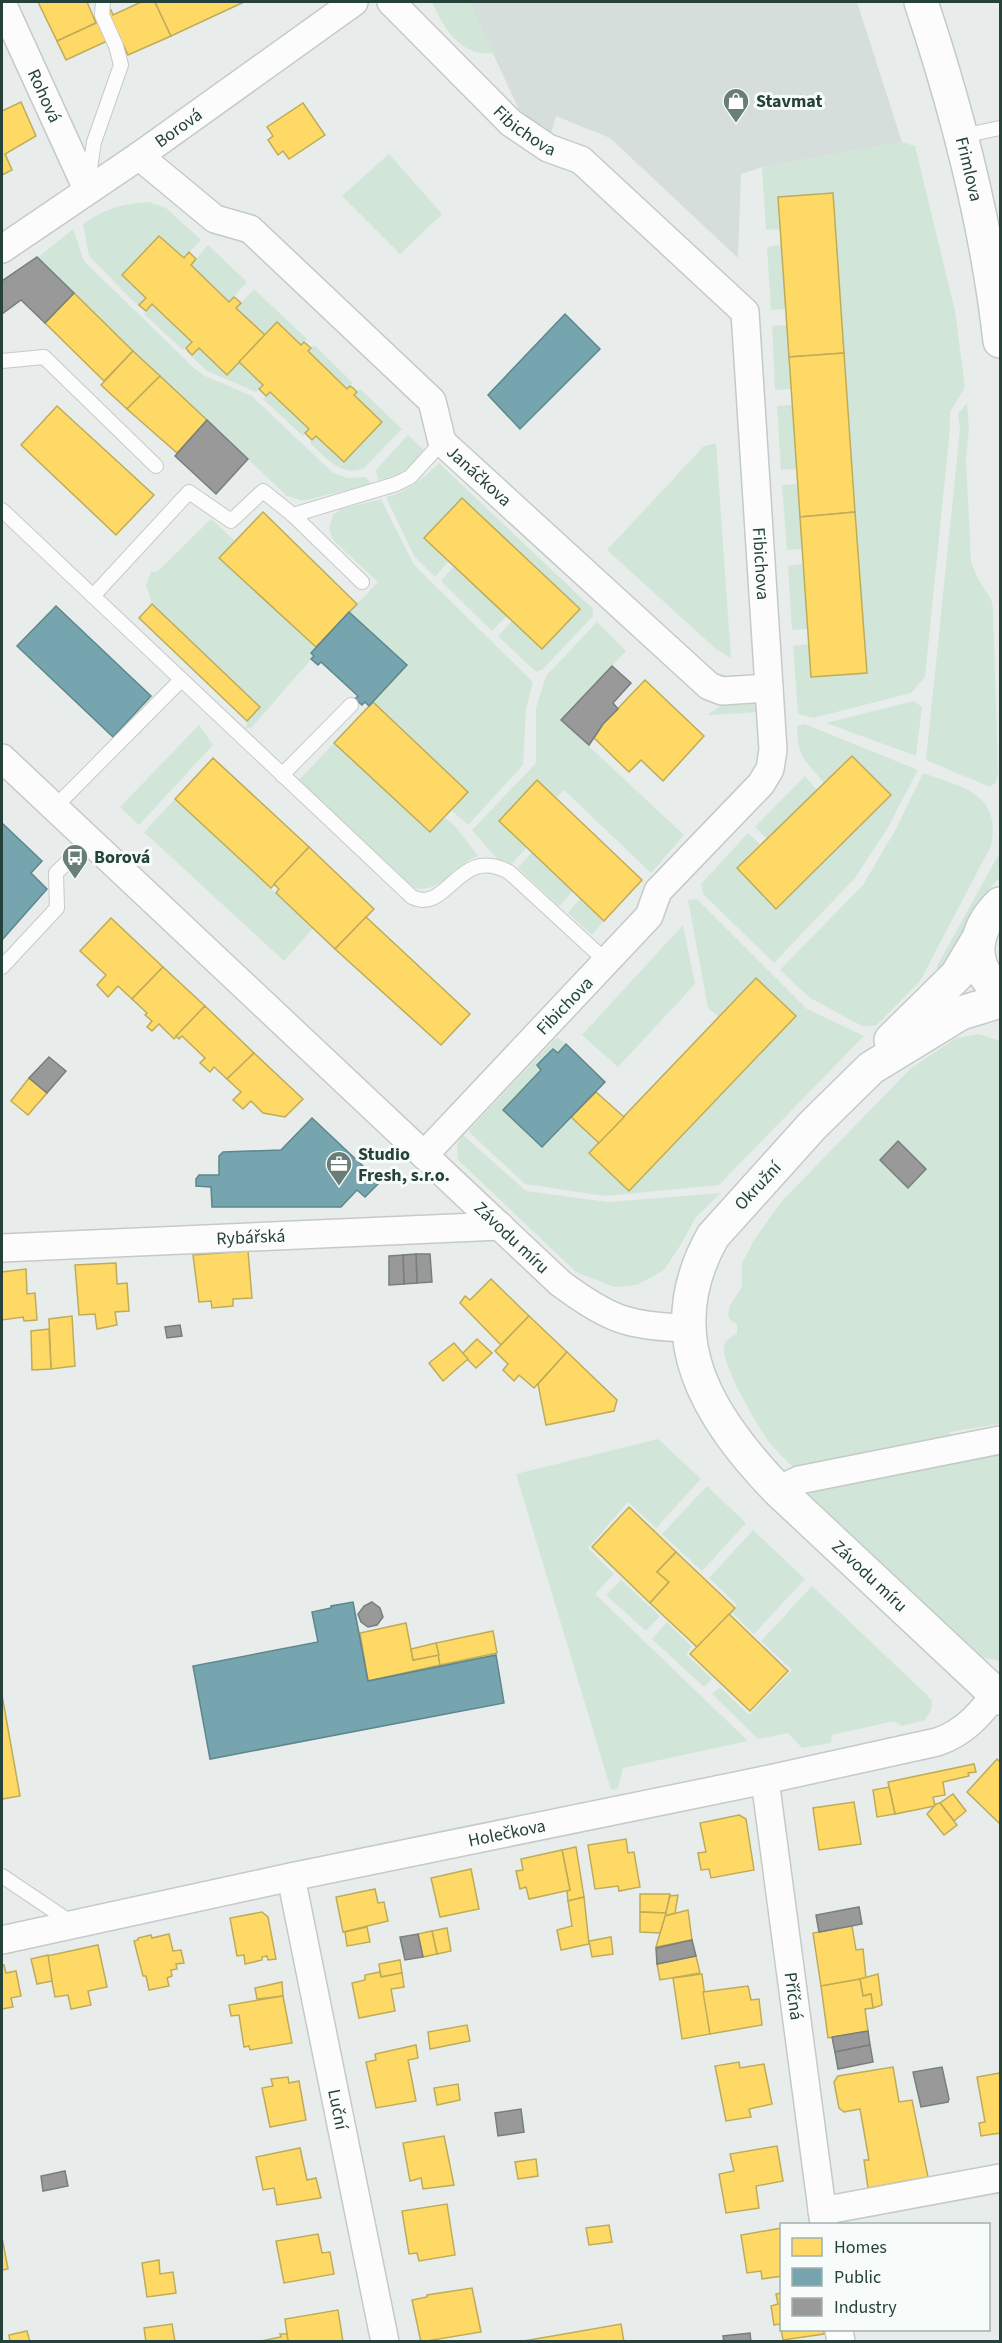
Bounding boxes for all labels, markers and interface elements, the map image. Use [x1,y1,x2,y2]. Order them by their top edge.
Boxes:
street label: Rohová [21,65,67,127]
shop icon: Stavmat [721,86,751,124]
place label: Stavmat [756,89,823,114]
street label: Fibichova [488,99,559,162]
street label: Borová [149,102,207,153]
street label: Frimlova [949,134,989,204]
street label: Janáčkova [441,440,517,512]
street label: Fibichova [746,527,776,601]
bus stop icon: Borová [60,842,90,880]
place label: Borová [94,845,150,870]
street label: Fibichova [531,971,599,1041]
place label: Studio Fresh, s.r.o. [358,1142,450,1188]
office icon: Studio Fresh, s.r.o. [324,1149,354,1187]
street label: Okružní [729,1156,788,1216]
street label: Závodu míru [469,1196,555,1279]
street label: Rybářská [216,1223,286,1251]
street label: Závodu míru [826,1534,913,1618]
street label: Holečkova [466,1813,548,1853]
street label: Příčná [778,1971,809,2022]
street label: Luční [322,2087,354,2132]
legend [780,2223,990,2331]
text: Homes [834,2235,887,2260]
text: Public [834,2265,881,2290]
text: Industry [834,2295,897,2320]

